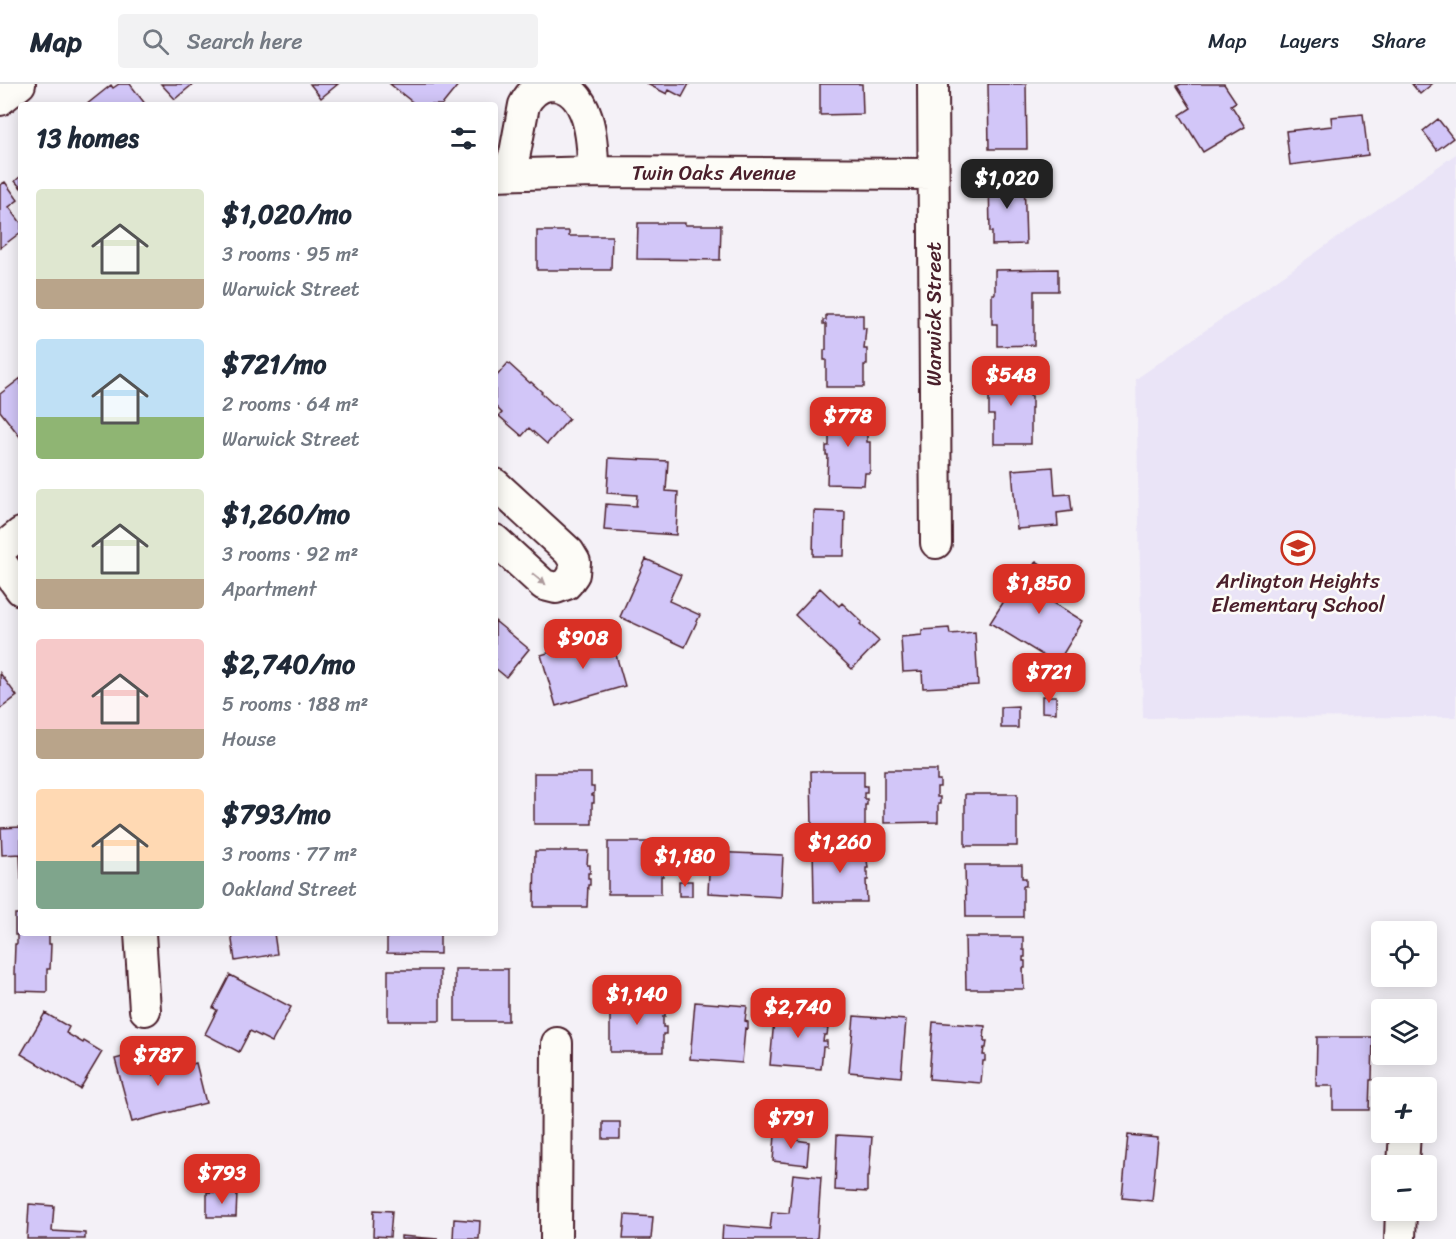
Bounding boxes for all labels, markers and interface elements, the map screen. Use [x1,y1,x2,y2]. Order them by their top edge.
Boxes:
search box [118,14,538,68]
text: Map [30,17,82,66]
text: Search here [187,22,303,61]
text: Map [1208,22,1247,60]
text: Layers [1280,22,1339,60]
text: Share [1372,22,1426,60]
icon: search [139,25,172,58]
text: 13 homes [36,115,139,161]
icon: filters [447,122,480,155]
street label: Twin Oaks Avenue [632,154,796,192]
pin: $1,020 [958,159,1056,210]
text: $1,020 [975,161,1039,196]
text: $1,020/mo [222,191,352,237]
icon: home [84,213,156,285]
text: 3 rooms · 95 m² [222,237,359,272]
street label: Warwick Street [915,242,953,386]
text: Warwick Street [222,272,360,307]
text: $721/mo [222,341,327,387]
pin: $548 [975,356,1047,407]
text: $548 [986,358,1036,393]
icon: home [84,363,156,435]
text: 2 rooms · 64 m² [222,387,359,422]
pin: $778 [812,397,884,448]
text: $778 [824,399,872,434]
text: Warwick Street [222,422,360,457]
text: $1,260/mo [222,491,350,537]
icon: home [84,513,156,585]
school or university icon: Arlington Heights Elementary School [1280,530,1316,566]
text: 3 rooms · 92 m² [222,537,358,572]
place label: Arlington Heights Elementary School [1211,562,1386,624]
pin: $1,850 [990,564,1088,615]
text: $1,850 [1007,566,1071,601]
text: Apartment [222,572,316,607]
one-way arrow [531,573,546,585]
pin: $908 [547,619,619,670]
text: $908 [558,621,608,656]
text: $2,740/mo [222,641,355,687]
pin: $721 [1013,653,1085,704]
text: $721 [1027,655,1072,690]
icon: home [84,663,156,735]
text: 5 rooms · 188 m² [222,687,368,722]
text: House [222,722,276,757]
text: $793/mo [222,791,331,837]
icon: home [84,813,156,885]
pin: $1,260 [791,823,889,874]
text: $1,260 [809,825,871,860]
text: 3 rooms · 77 m² [222,837,357,872]
pin: $1,180 [636,837,734,888]
text: $1,180 [655,839,715,874]
text: Oakland Street [222,872,357,907]
map controls [1371,921,1437,1221]
button: locate [1371,921,1437,987]
pin: $1,140 [588,975,686,1026]
text: $1,140 [606,977,668,1012]
pin: $2,740 [749,988,847,1039]
text: $2,740 [765,990,831,1025]
button: layers [1371,999,1437,1065]
pin: $787 [122,1036,194,1087]
text: $787 [134,1038,182,1073]
button: + [1371,1077,1437,1143]
pin: $791 [755,1099,827,1150]
text: $791 [768,1101,814,1136]
pin: $793 [186,1154,258,1205]
button: − [1371,1155,1437,1221]
text: $793 [198,1156,246,1191]

